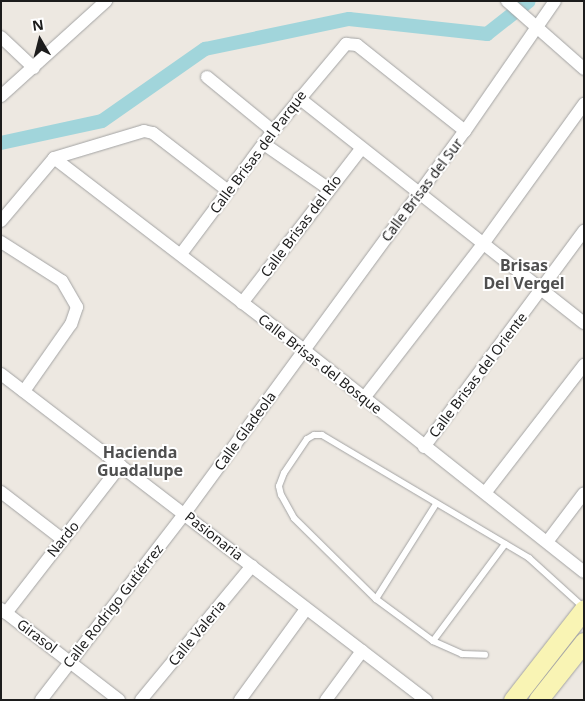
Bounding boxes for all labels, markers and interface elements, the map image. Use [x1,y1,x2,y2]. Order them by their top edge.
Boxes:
text: N [31,14,45,35]
north arrow [15,15,65,65]
street label: Calle Brisas del Parque [206,87,310,217]
street label: Calle Brisas del Sur [378,135,466,245]
street label: Calle Brisas del Río [257,172,345,280]
district label: Brisas Del Vergel [483,255,565,293]
street label: Calle Brisas del Oriente [425,309,531,441]
street label: Calle Brisas del Bosque [255,311,385,417]
street label: Calle Gladeola [211,388,279,474]
district label: Hacienda Guadalupe [97,442,183,480]
street label: Pasionaria [182,508,246,564]
street label: Nardo [44,518,82,560]
street label: Calle Rodrigo Gutiérrez [59,541,167,671]
street label: Calle Valeria [165,597,229,669]
street label: Girasol [14,615,60,657]

